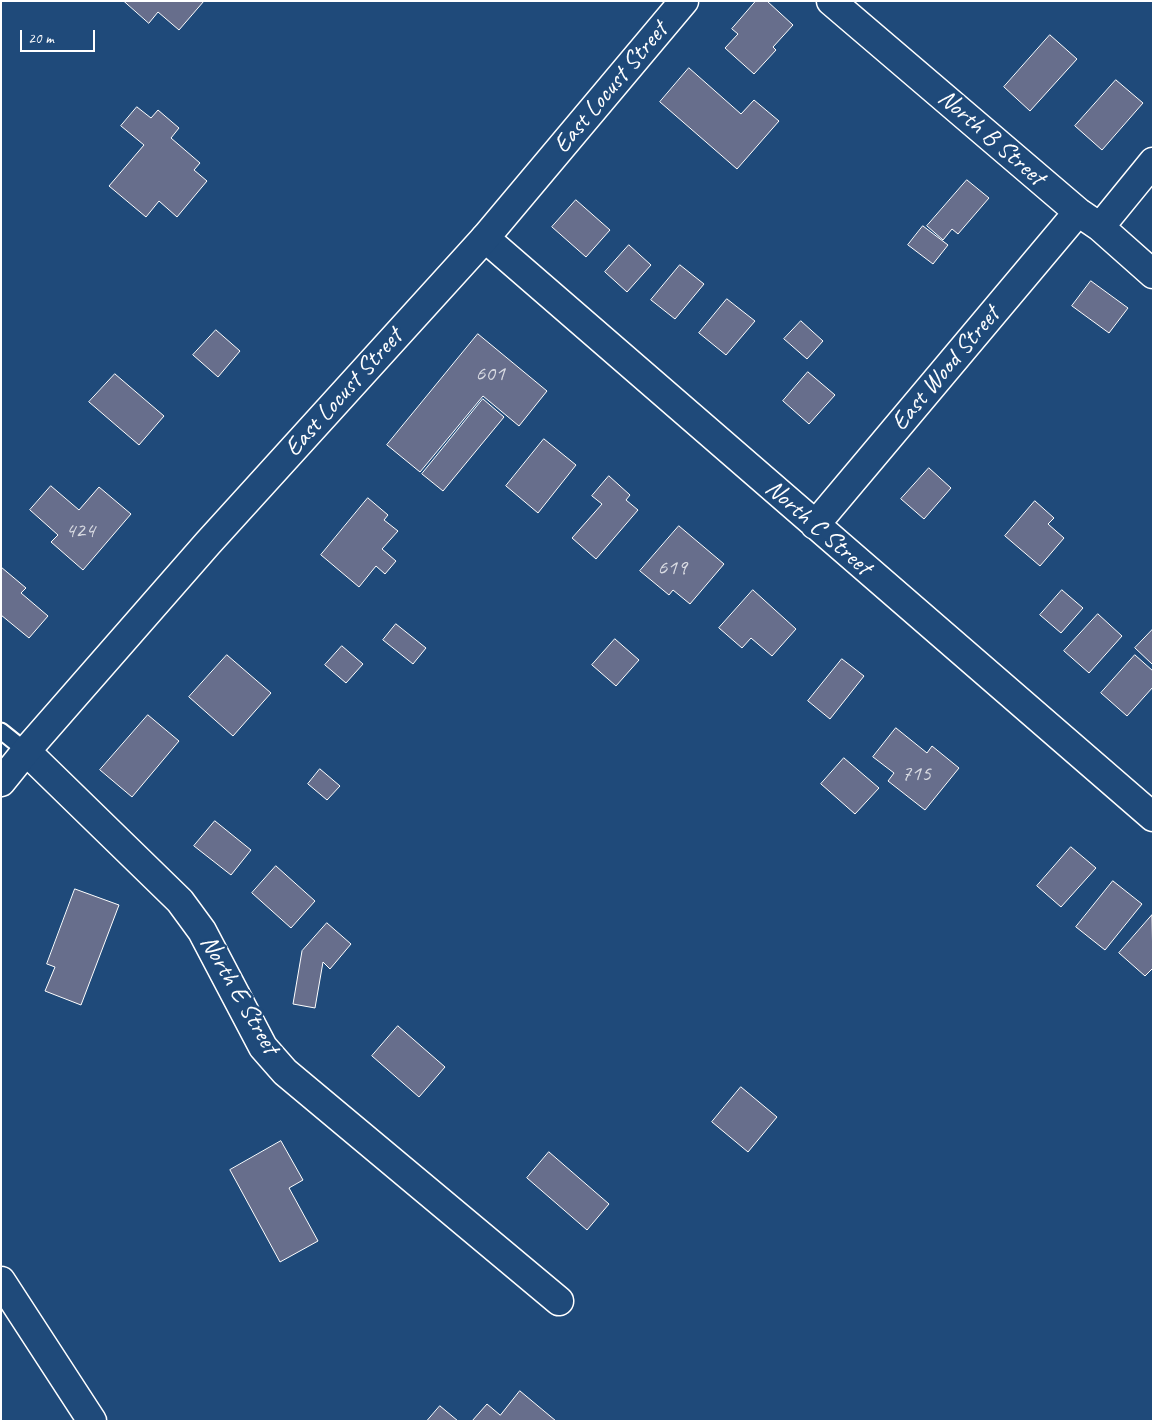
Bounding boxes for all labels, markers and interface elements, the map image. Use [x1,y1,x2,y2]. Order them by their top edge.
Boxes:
street label: East Locust Street [547,16,675,160]
scale bar [22,20,98,52]
text: 20 m [28,29,54,48]
street label: North B Street [931,83,1051,193]
street label: East Wood Street [885,301,1007,437]
street label: East Locust Street [279,323,409,463]
house number: 601 [475,361,505,387]
street label: North C Street [759,474,877,582]
house number: 424 [65,518,95,544]
house number: 619 [657,555,687,581]
house number: 715 [901,761,931,787]
street label: North E Street [193,930,285,1060]

